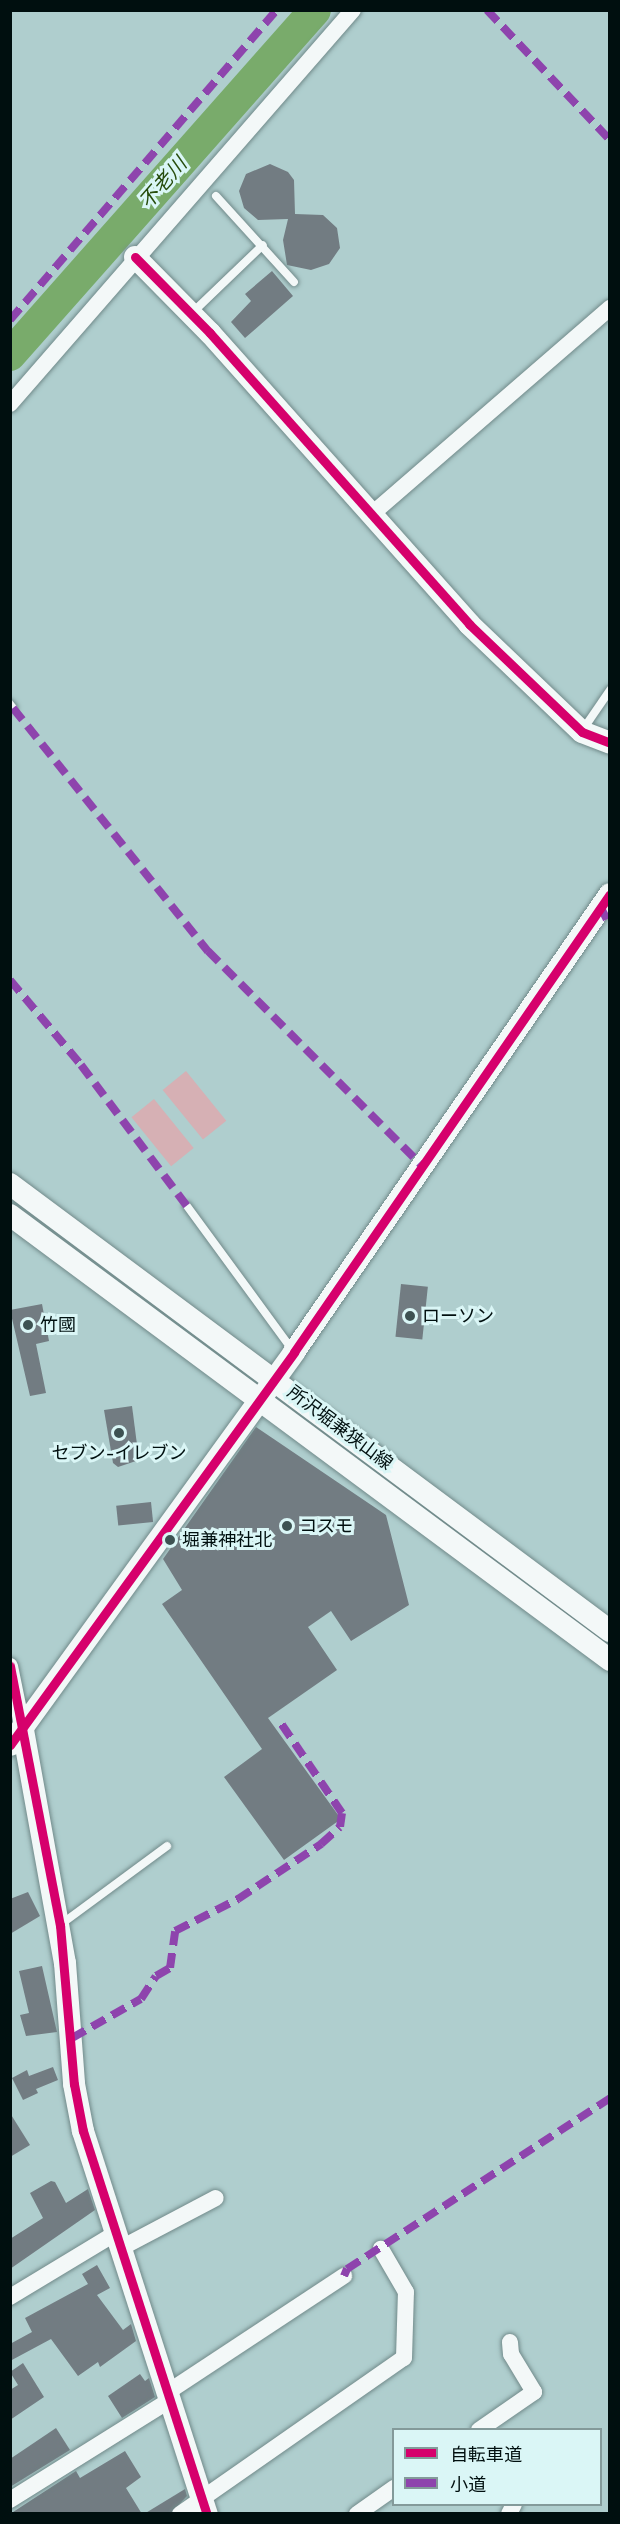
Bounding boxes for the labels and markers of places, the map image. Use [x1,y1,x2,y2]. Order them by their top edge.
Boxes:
place label: ローソン [422,1305,494,1327]
marker: ローソン [403,1309,417,1323]
place label: 竹國 [40,1314,76,1336]
marker: 竹國 [21,1318,35,1332]
marker: セブン-イレブン [112,1426,126,1440]
place label: セブン-イレブン [51,1442,187,1464]
place label: コスモ [299,1515,353,1537]
marker: コスモ [280,1519,294,1533]
place label: 堀兼神社北 [182,1529,272,1551]
marker: 堀兼神社北 [163,1533,177,1547]

